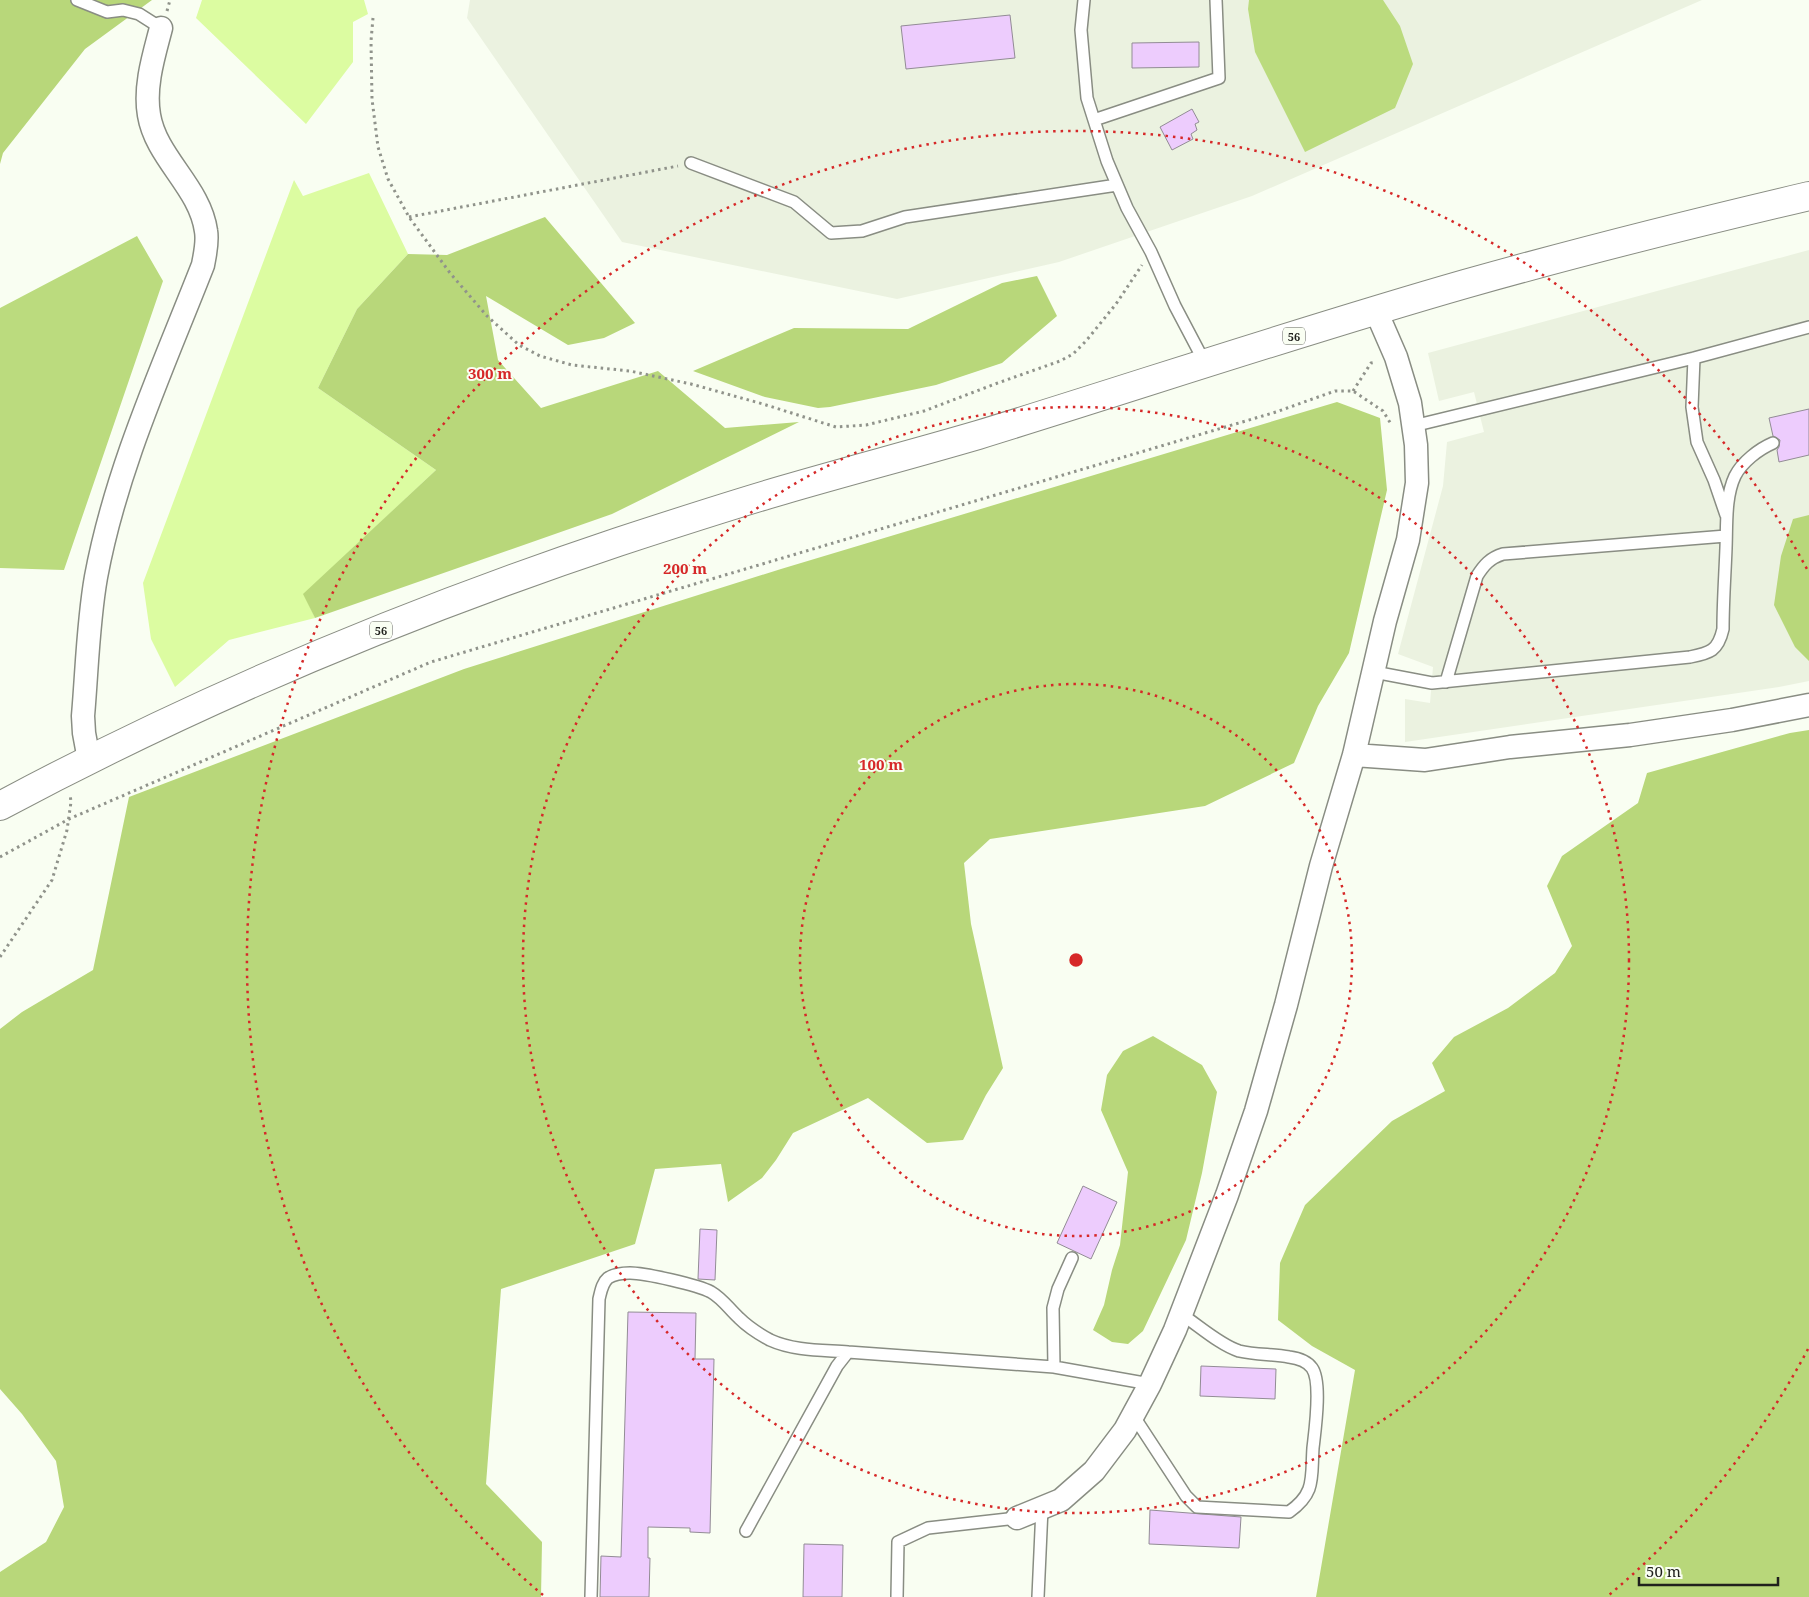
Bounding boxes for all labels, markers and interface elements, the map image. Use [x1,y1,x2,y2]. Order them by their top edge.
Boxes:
road number: 56 [1283,328,1305,344]
text: 300 m [468,363,512,383]
text: 200 m [663,558,707,578]
road number: 56 [370,622,392,638]
text: 100 m [859,754,903,774]
centre of rings [1067,951,1085,969]
scale bar [1639,1554,1778,1586]
text: 50 m [1646,1561,1681,1581]

